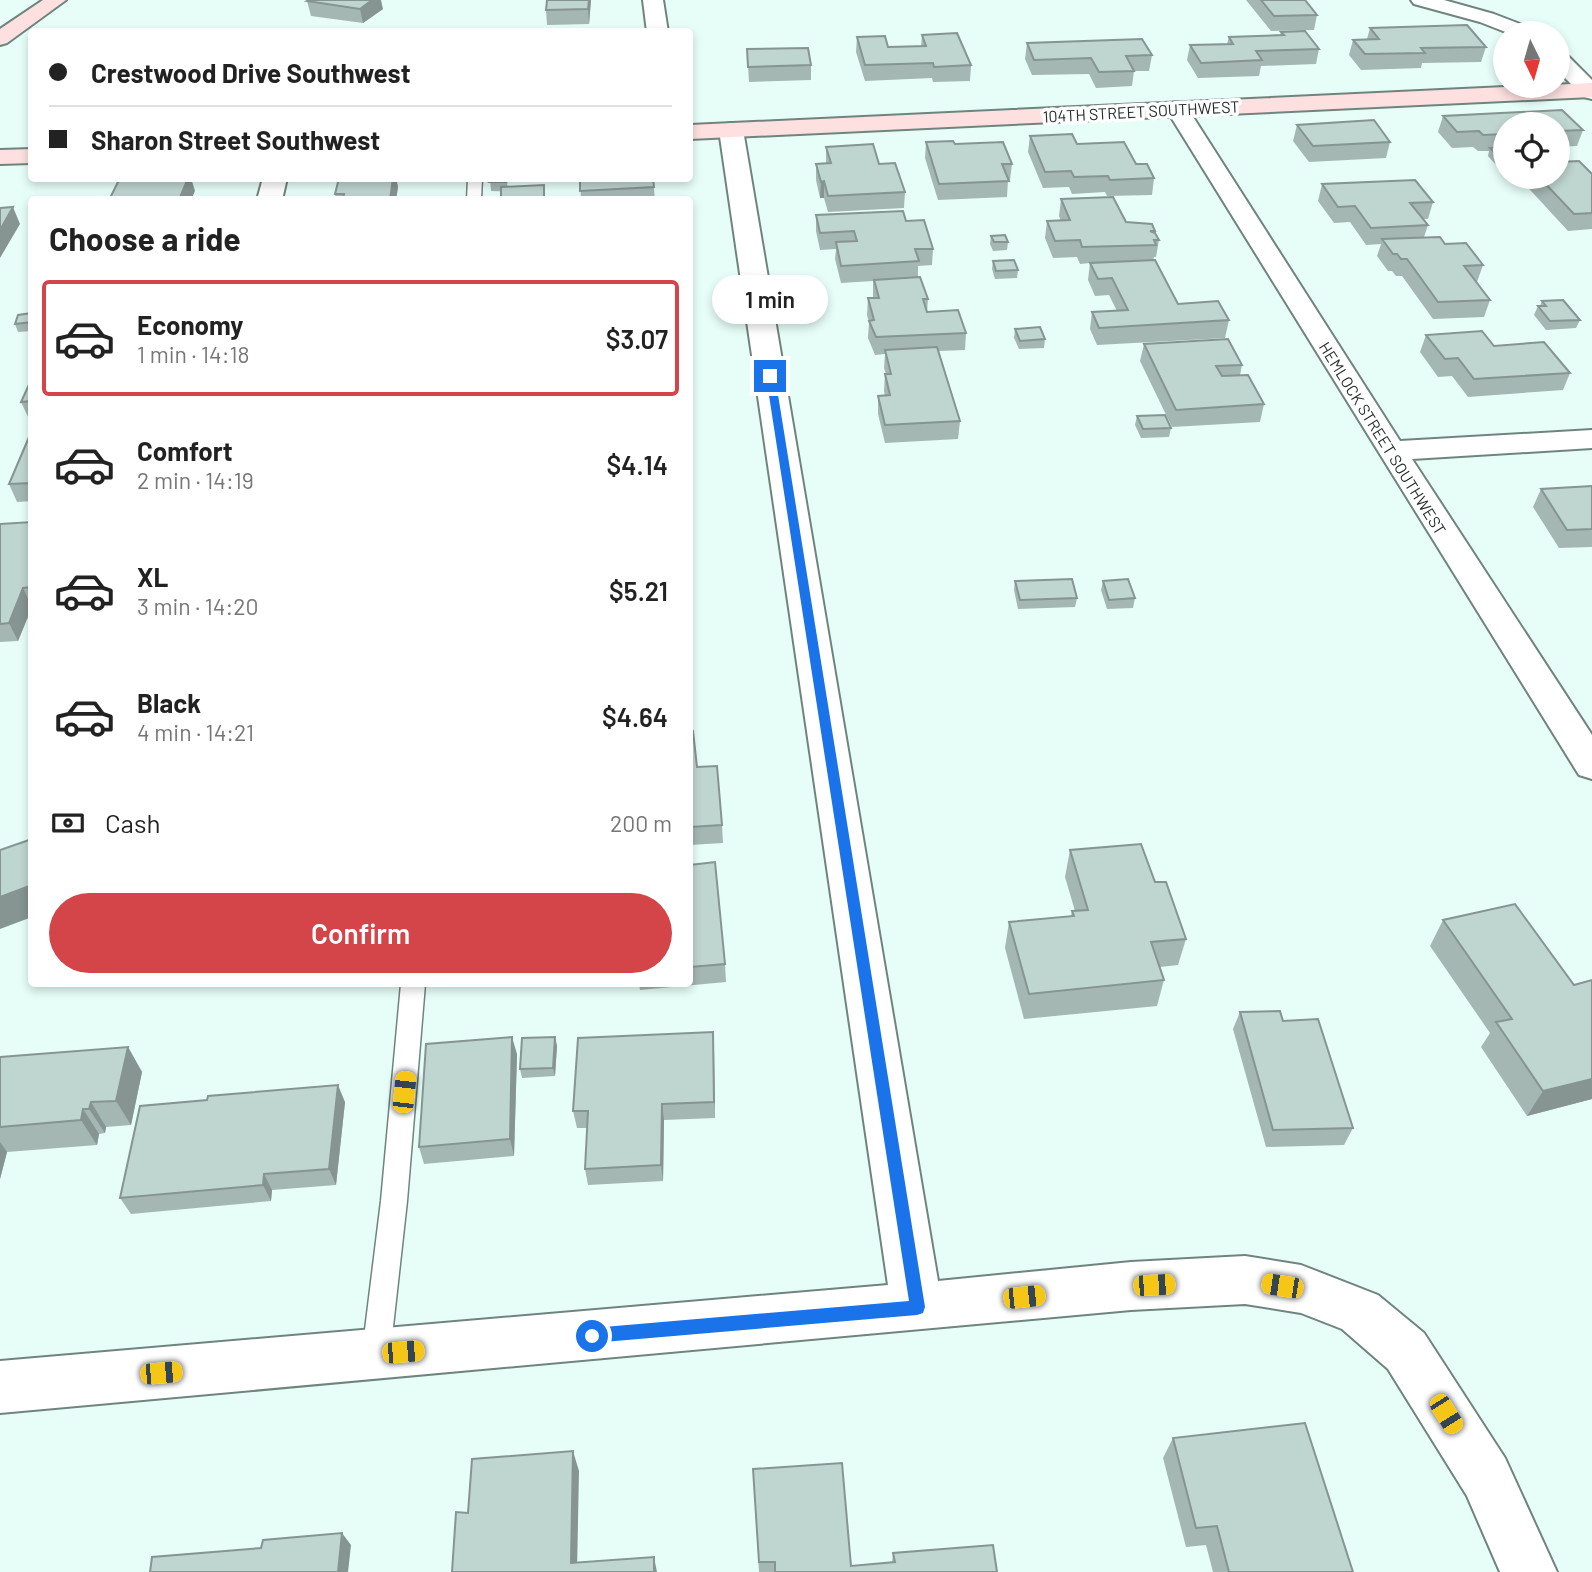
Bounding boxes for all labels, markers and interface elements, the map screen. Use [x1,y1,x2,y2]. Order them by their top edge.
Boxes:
north arrow [1493,21,1570,98]
map controls [1493,21,1570,189]
text: Crestwood Drive Southwest [91,57,411,88]
street label: 104TH STREET SOUTHWEST [1042,96,1240,126]
button: locate [1493,112,1570,189]
text: Sharon Street Southwest [91,124,380,155]
text: Choose a ride [49,219,241,257]
callout: 1 min [712,274,828,324]
text: 1 min [745,285,795,313]
icon: car [53,307,116,370]
text: Economy [137,309,243,340]
text: $3.07 [606,323,668,354]
street label: HEMLOCK STREET SOUTHWEST [1316,338,1450,538]
text: 1 min · 14:18 [137,340,250,368]
route end [754,360,786,392]
icon: car [53,433,116,496]
text: Comfort [137,435,233,466]
text: $4.14 [607,449,668,480]
text: 2 min · 14:19 [137,466,254,494]
icon: car [53,559,116,622]
text: XL [137,561,168,592]
text: $5.21 [609,575,668,606]
text: 3 min · 14:20 [137,592,259,620]
icon: car [53,685,116,748]
text: Black [137,687,201,718]
text: $4.64 [602,701,668,732]
text: 4 min · 14:21 [137,718,254,746]
icon: cash [49,804,87,842]
text: Cash [105,807,160,838]
text: 200 m [610,809,672,837]
button: Confirm [49,893,672,973]
car [392,1070,417,1114]
car [1260,1272,1305,1300]
car [1133,1273,1176,1297]
car [1003,1284,1046,1310]
route start [576,1320,608,1352]
car [382,1340,425,1364]
car [140,1361,183,1385]
car [1426,1391,1467,1437]

